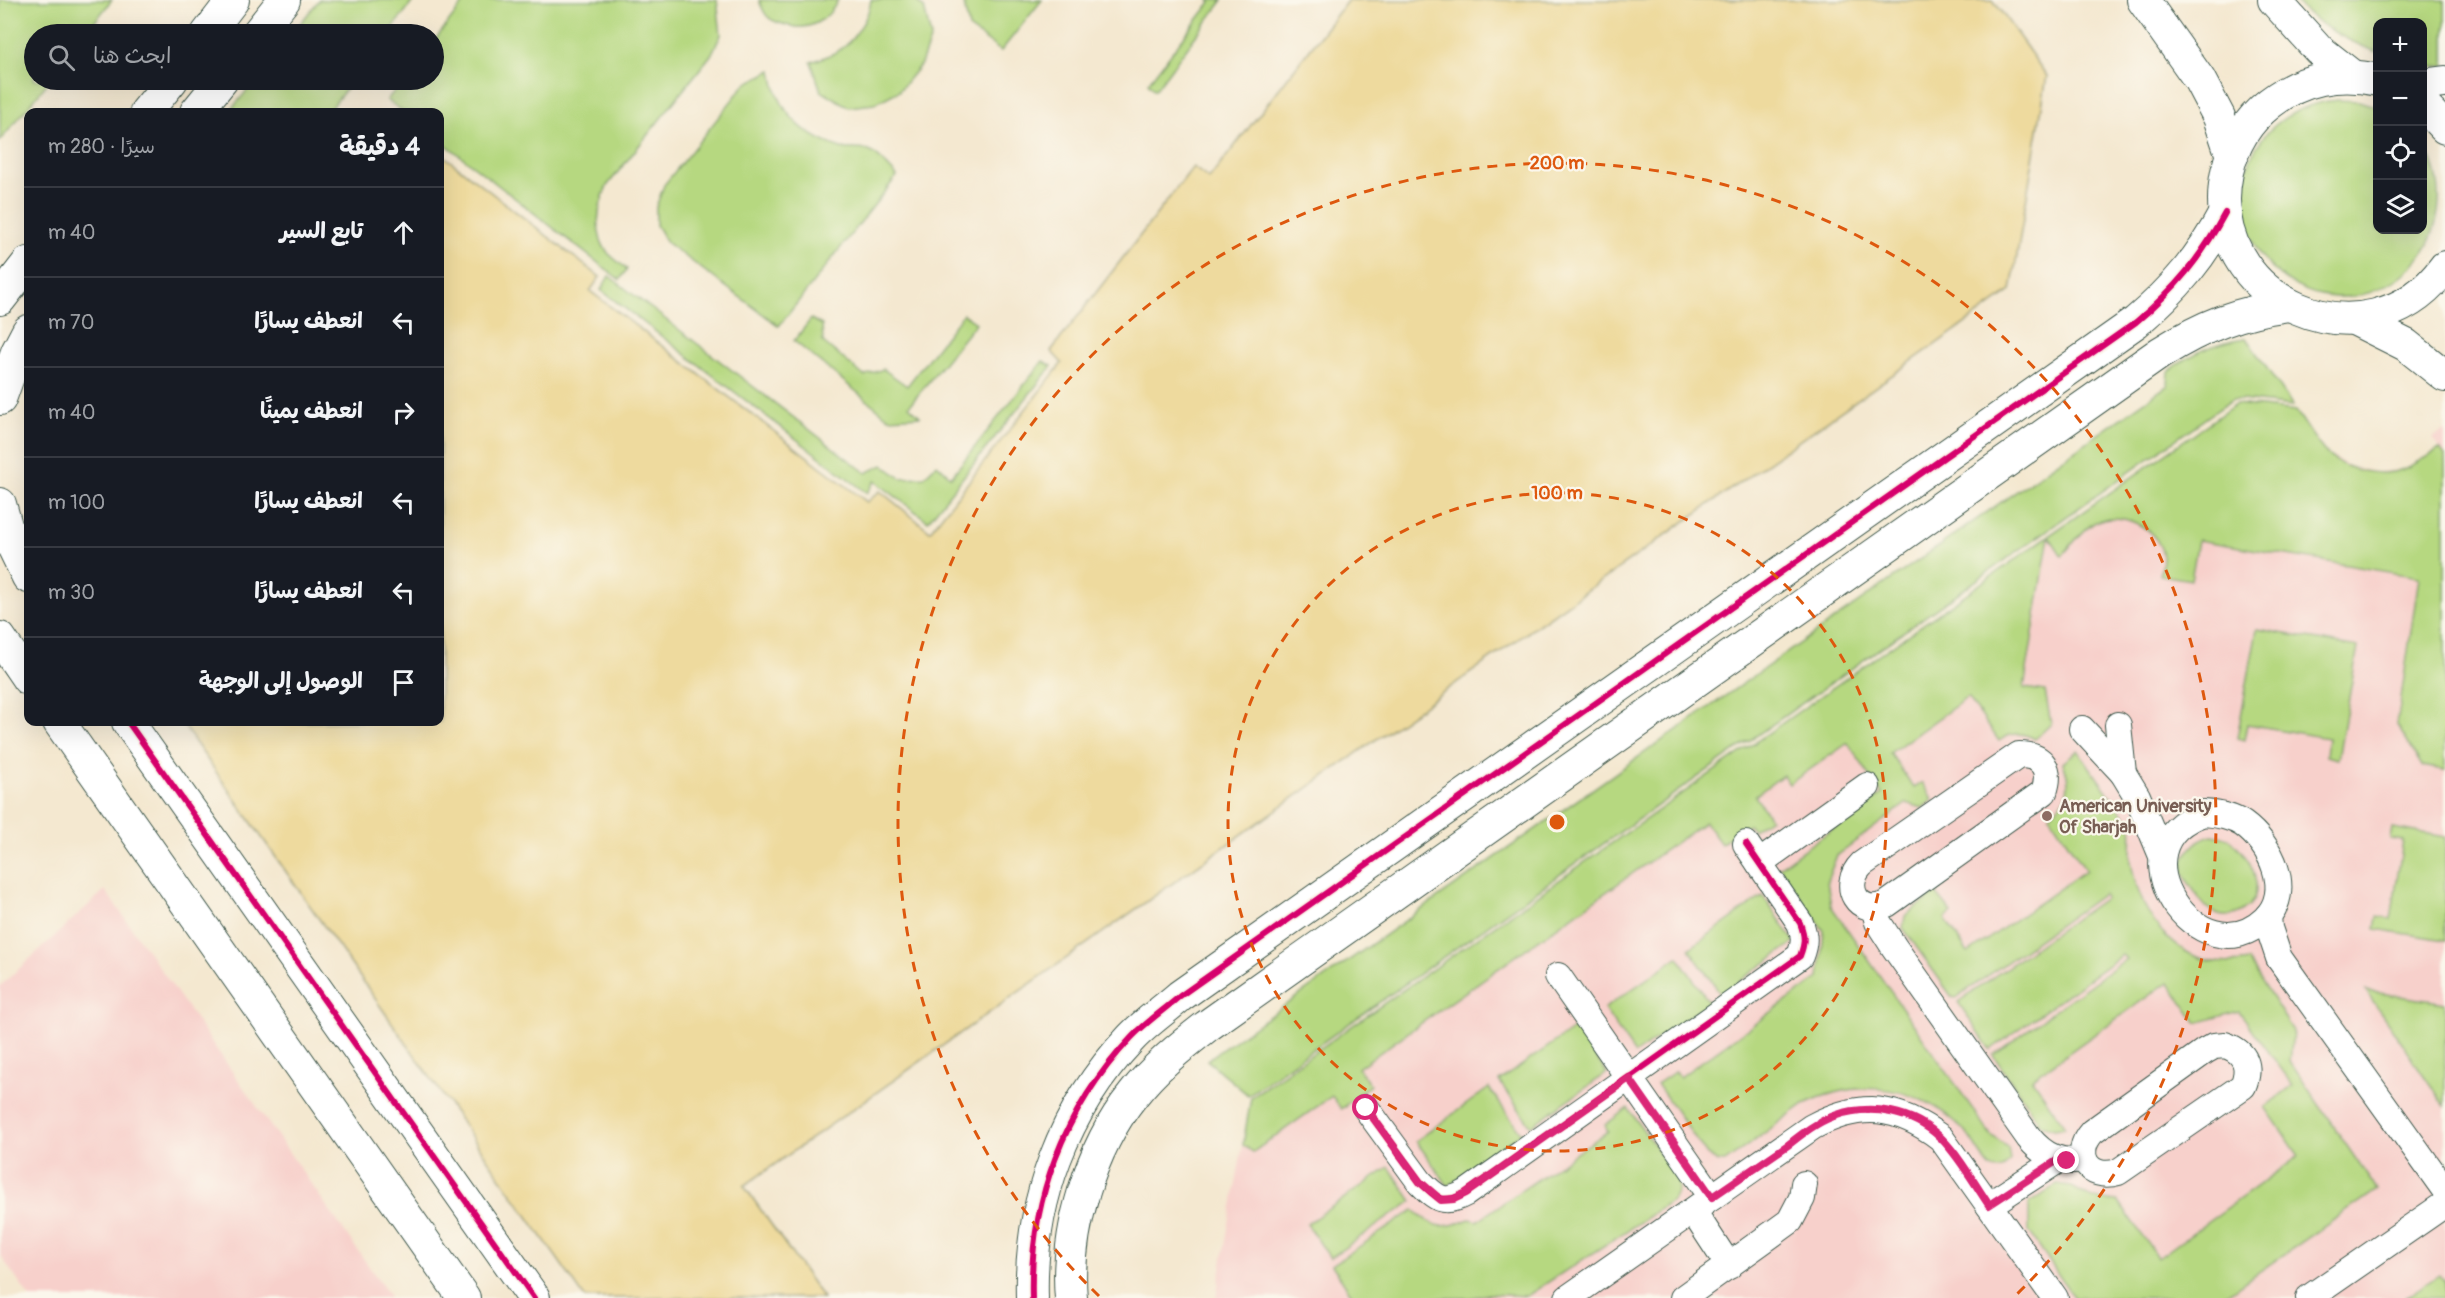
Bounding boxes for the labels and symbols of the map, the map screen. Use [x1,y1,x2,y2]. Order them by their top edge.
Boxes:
text: 200 m [1530,152,1584,175]
text: 100 m [1531,482,1583,505]
place label: American University Of Sharjah [2059,795,2212,839]
marker: American University Of Sharjah [2040,809,2054,823]
centre of rings [1547,812,1567,832]
route start [1352,1094,1378,1120]
route end [2053,1147,2079,1173]

